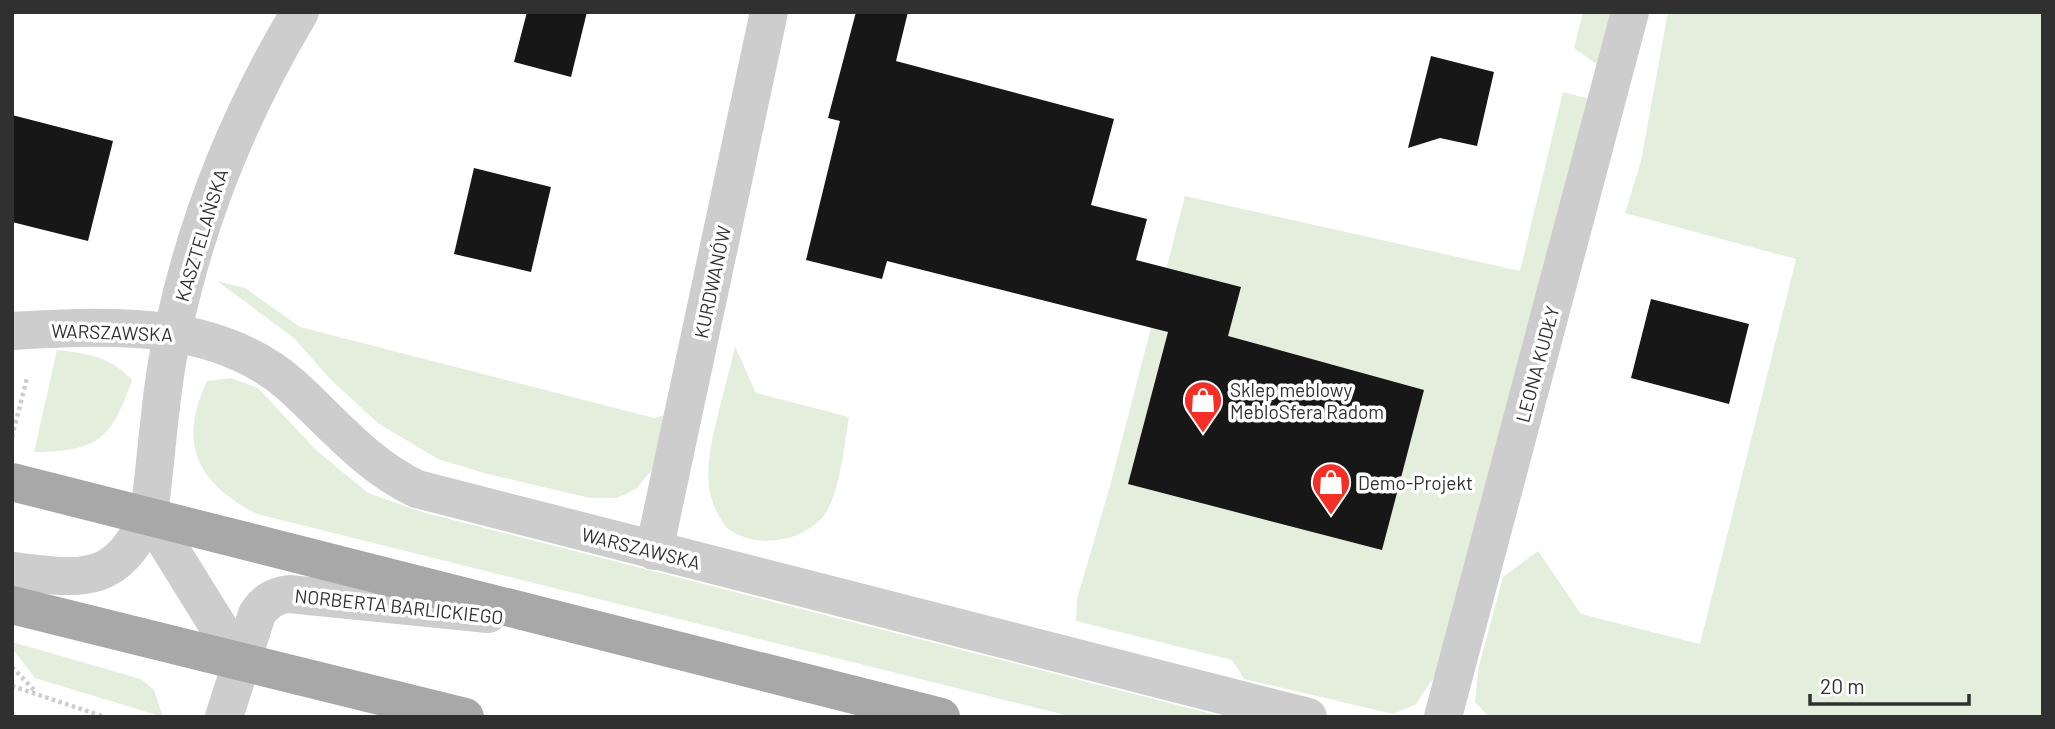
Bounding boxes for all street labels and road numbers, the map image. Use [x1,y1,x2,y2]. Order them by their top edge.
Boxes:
street label: KASZTELAŃSKA [170,166,232,304]
street label: KURDWANÓW [689,223,735,340]
street label: LEONA KUDŁY [1510,303,1564,425]
street label: WARSZAWSKA [51,318,173,346]
street label: WARSZAWSKA [579,522,703,574]
street label: NORBERTA BARLICKIEGO [293,584,505,628]

